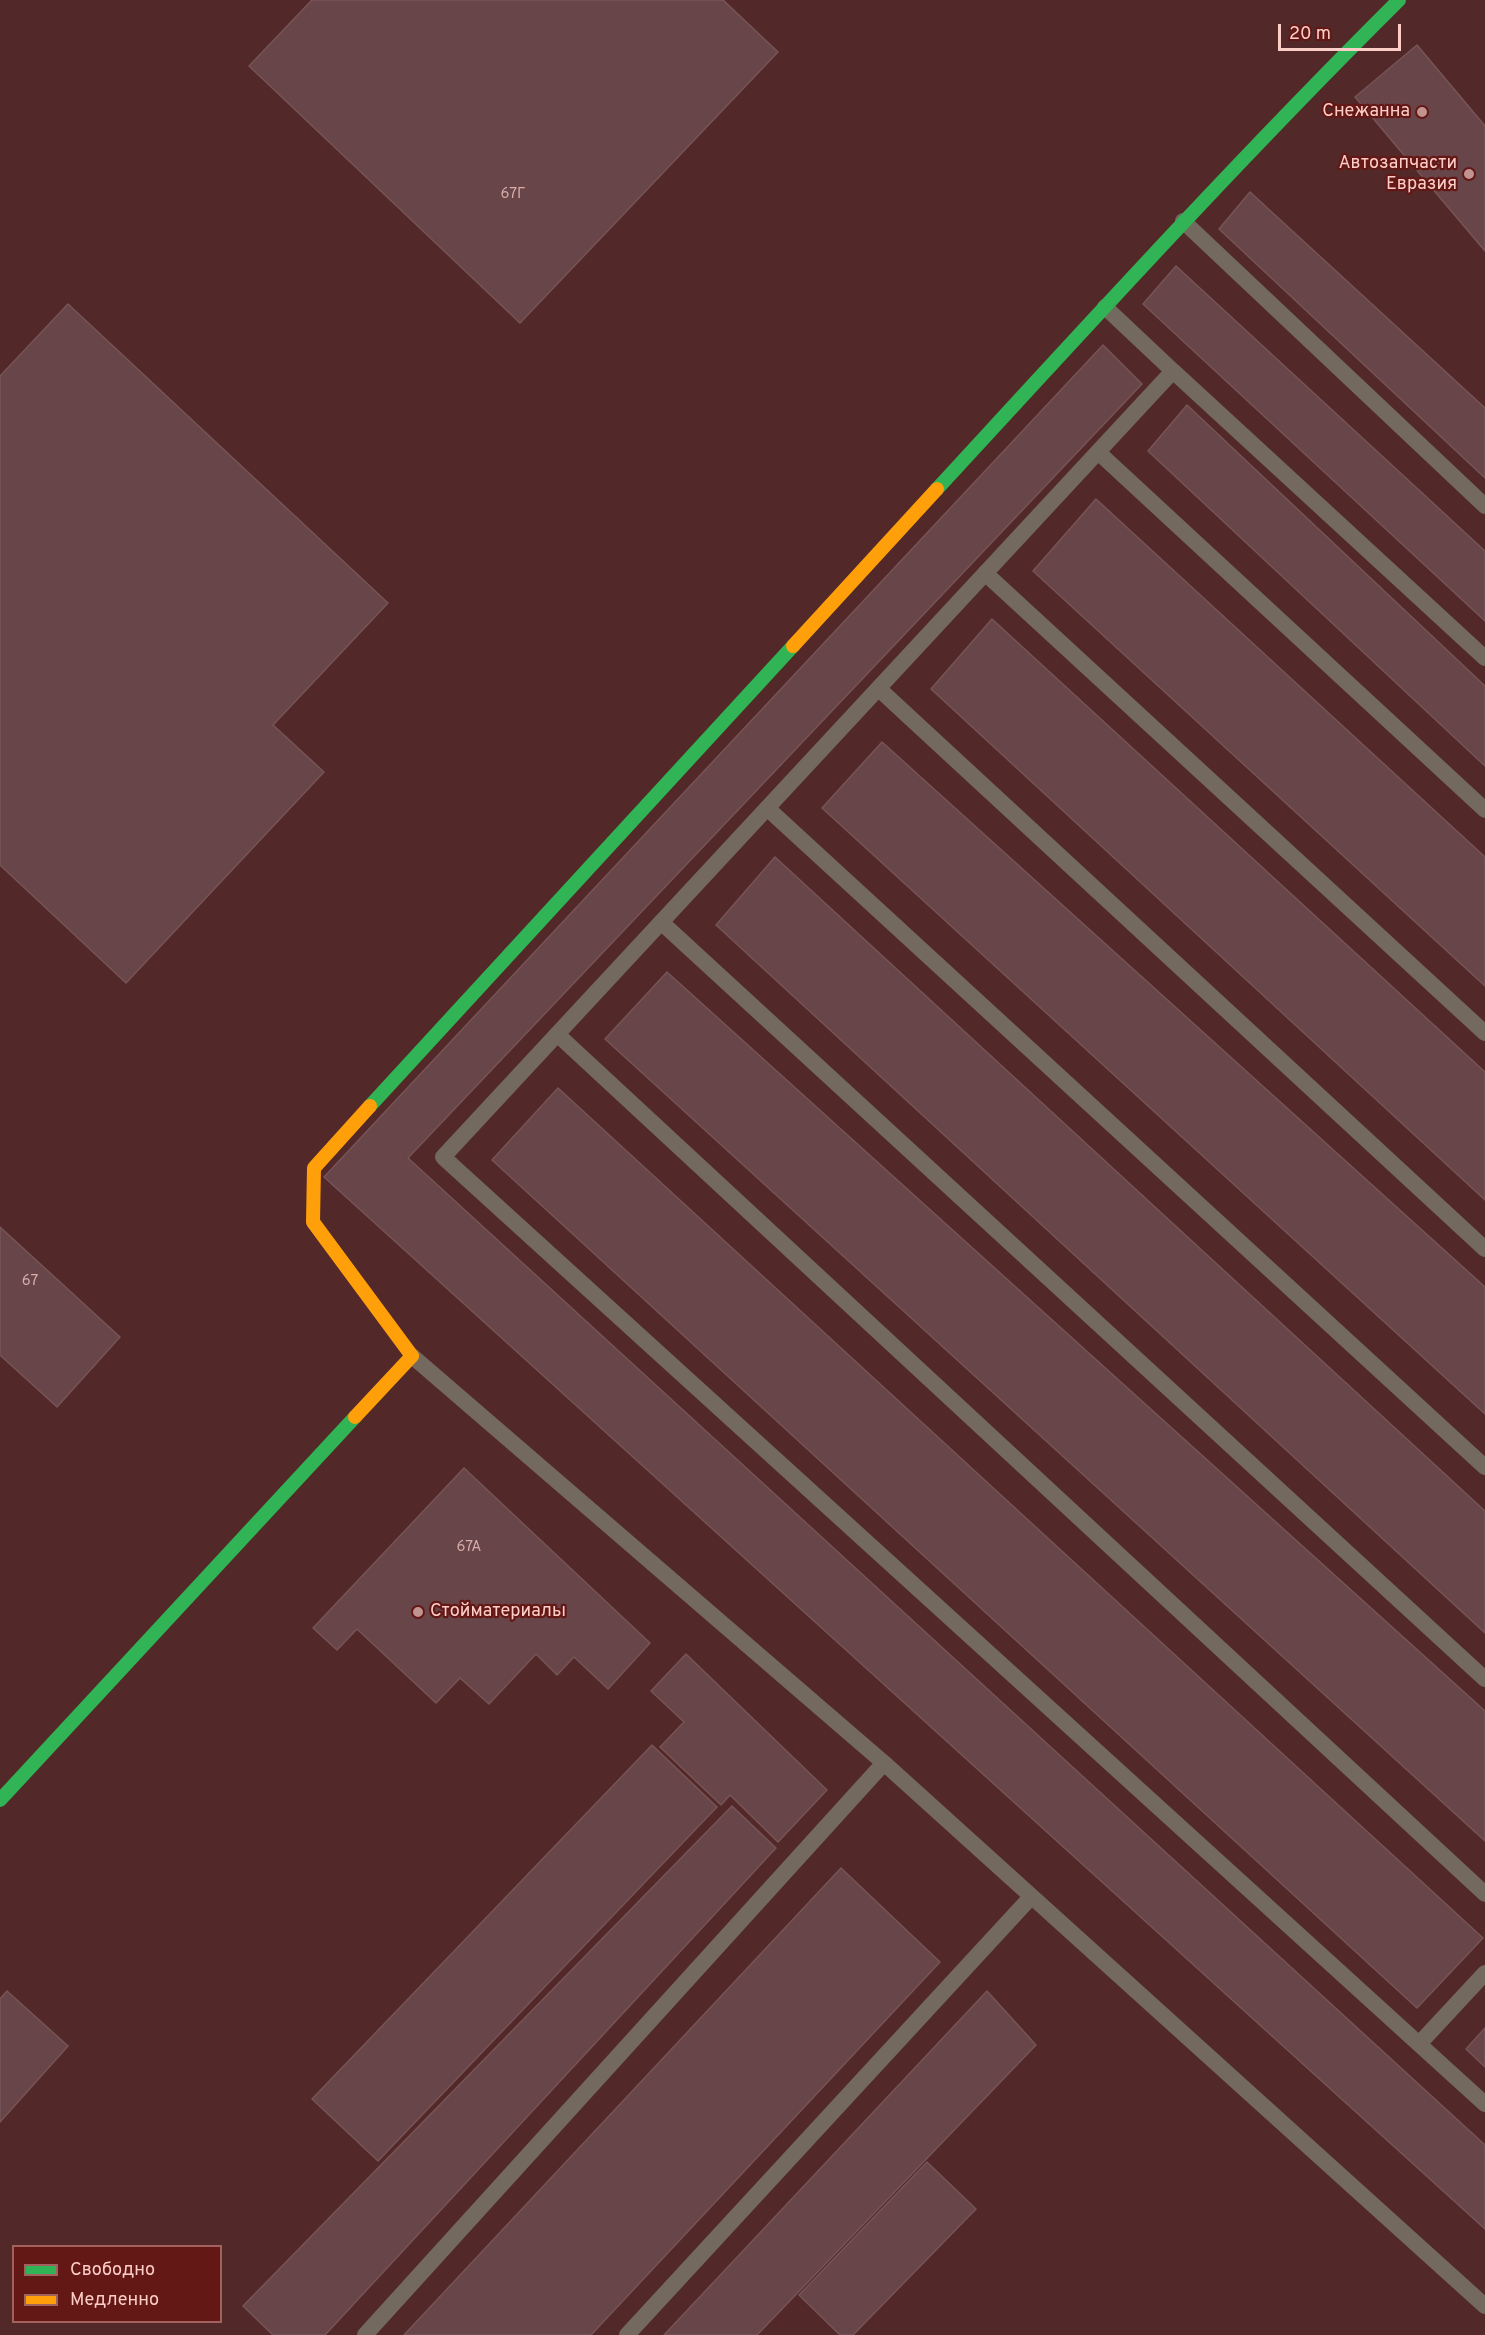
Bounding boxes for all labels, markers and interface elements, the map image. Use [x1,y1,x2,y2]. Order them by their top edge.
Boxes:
scale bar [1281,12,1404,50]
text: 20 m [1289,23,1331,46]
place label: Снежанна [1322,101,1410,123]
marker: Снежанна [1415,105,1429,119]
place label: Автозапчасти Евразия [1338,153,1457,195]
marker: Автозапчасти Евразия [1462,167,1476,181]
house number: 67Г [501,186,525,204]
house number: 67 [22,1273,38,1291]
house number: 67А [457,1539,481,1557]
place label: Стойматериалы [430,1601,566,1623]
marker: Стойматериалы [411,1605,425,1619]
legend [12,2245,222,2323]
text: Свободно [70,2259,155,2282]
text: Медленно [70,2289,159,2312]

